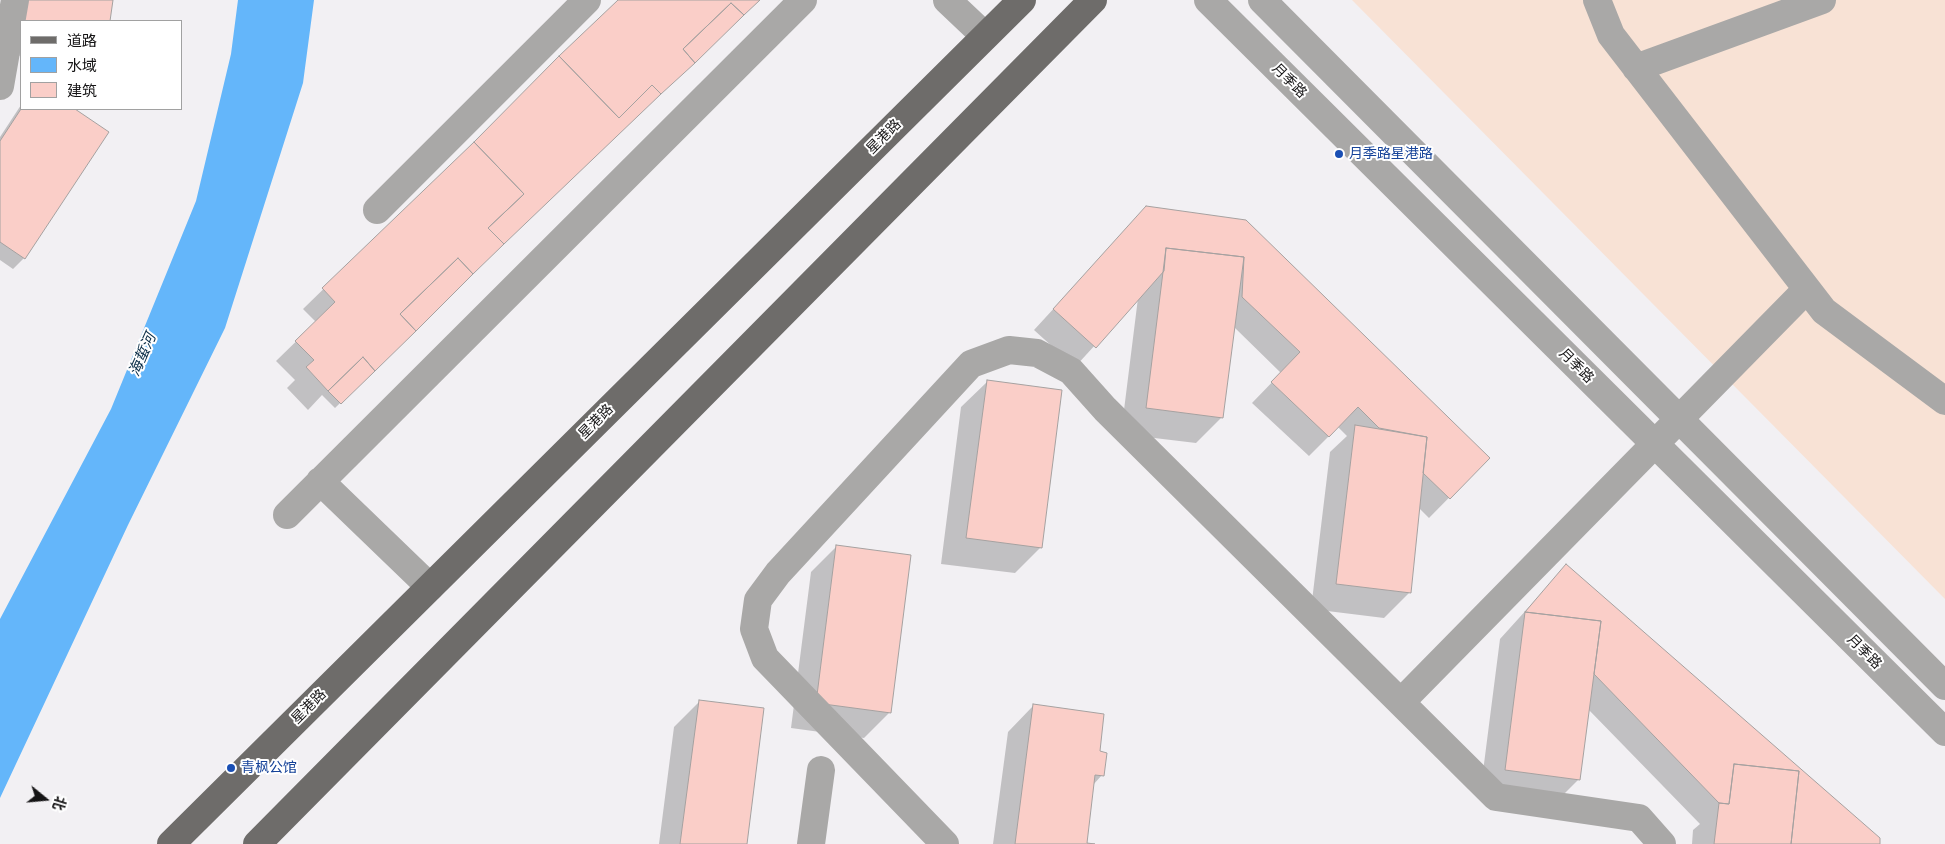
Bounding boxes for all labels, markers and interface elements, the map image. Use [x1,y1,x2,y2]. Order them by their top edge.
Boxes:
legend [20,20,182,110]
text: 道路 [67,32,97,49]
text: 水域 [67,57,97,74]
street label: 月季路 [1268,60,1310,102]
text: 建筑 [67,82,97,99]
street label: 星港路 [863,116,905,158]
place label: 月季路星港路 [1349,146,1433,162]
marker: 月季路星港路 [1333,148,1345,160]
water label: 海蜇河 [126,331,160,379]
street label: 月季路 [1555,345,1597,387]
street label: 星港路 [575,401,617,443]
street label: 月季路 [1843,631,1885,673]
street label: 星港路 [288,686,330,728]
place label: 青枫公馆 [241,760,297,776]
marker: 青枫公馆 [225,762,237,774]
north arrow [20,774,70,824]
text: 北 [50,794,69,812]

